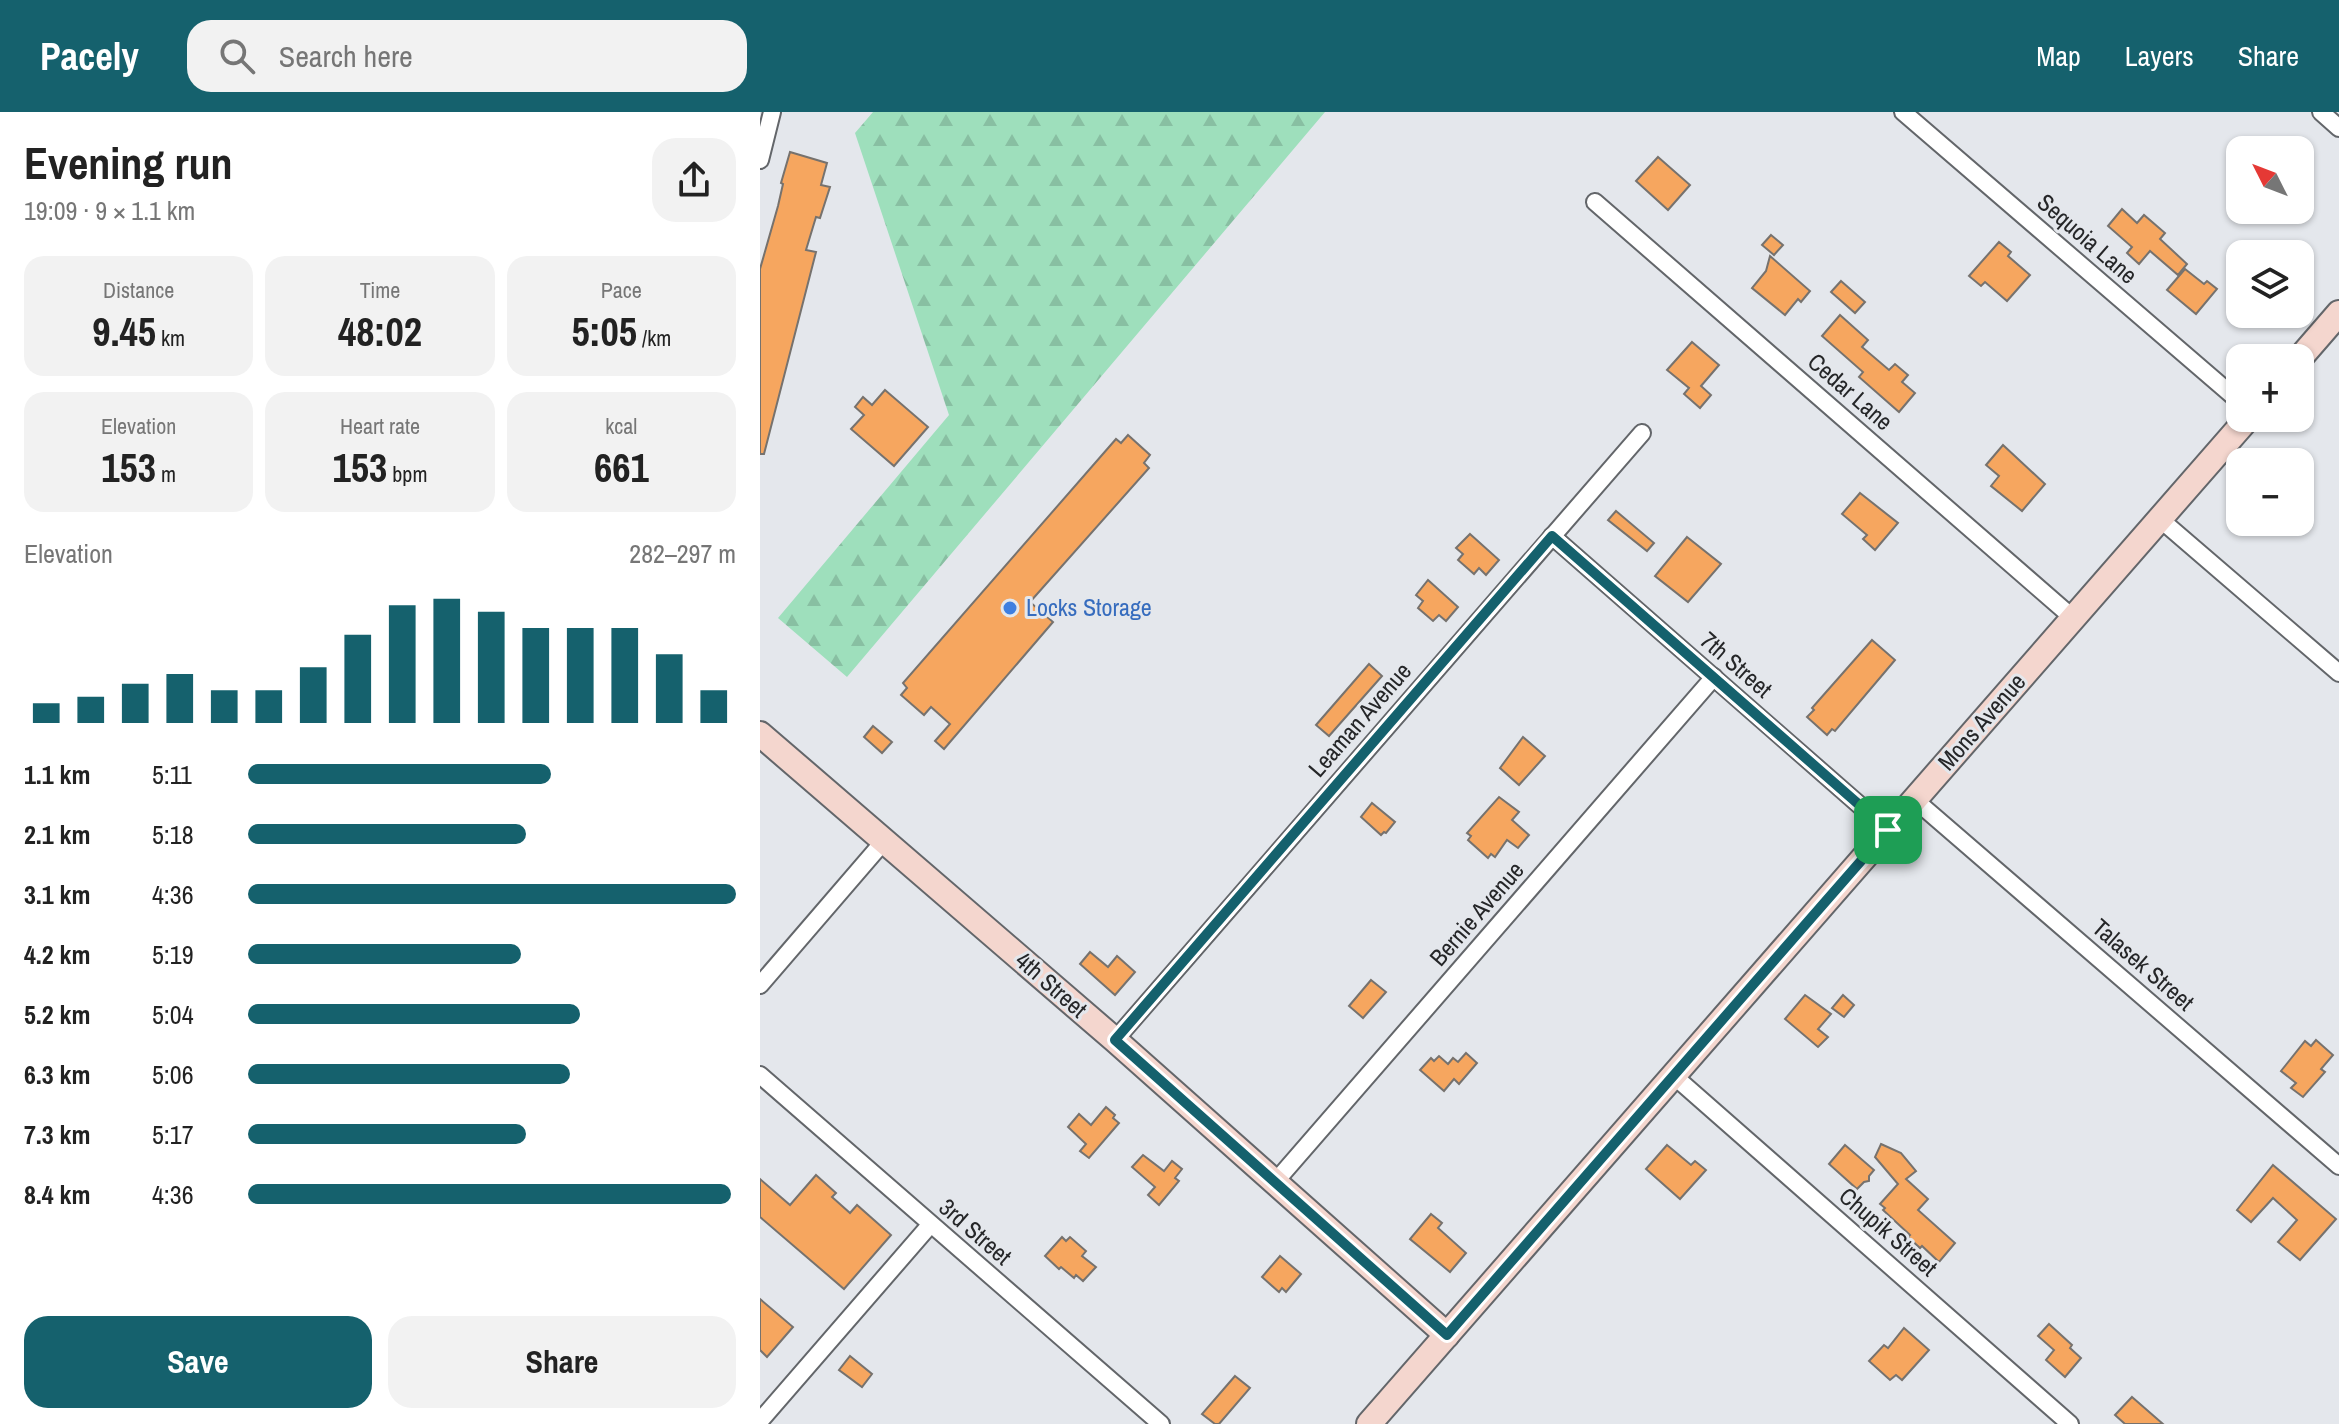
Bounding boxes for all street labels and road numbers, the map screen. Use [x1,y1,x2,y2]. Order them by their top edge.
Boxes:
street label: Sequoia Lane [2031,186,2144,291]
street label: Cedar Lane [1801,345,1900,437]
street label: 7th Street [1694,624,1780,705]
street label: Leaman Avenue [1301,655,1418,783]
street label: Mons Avenue [1930,666,2032,777]
street label: Bernie Avenue [1422,854,1531,972]
street label: Talasek Street [2086,911,2202,1018]
street label: 4th Street [1009,944,1095,1025]
street label: Chupik Street [1833,1180,1945,1283]
street label: 3rd Street [933,1191,1019,1272]

